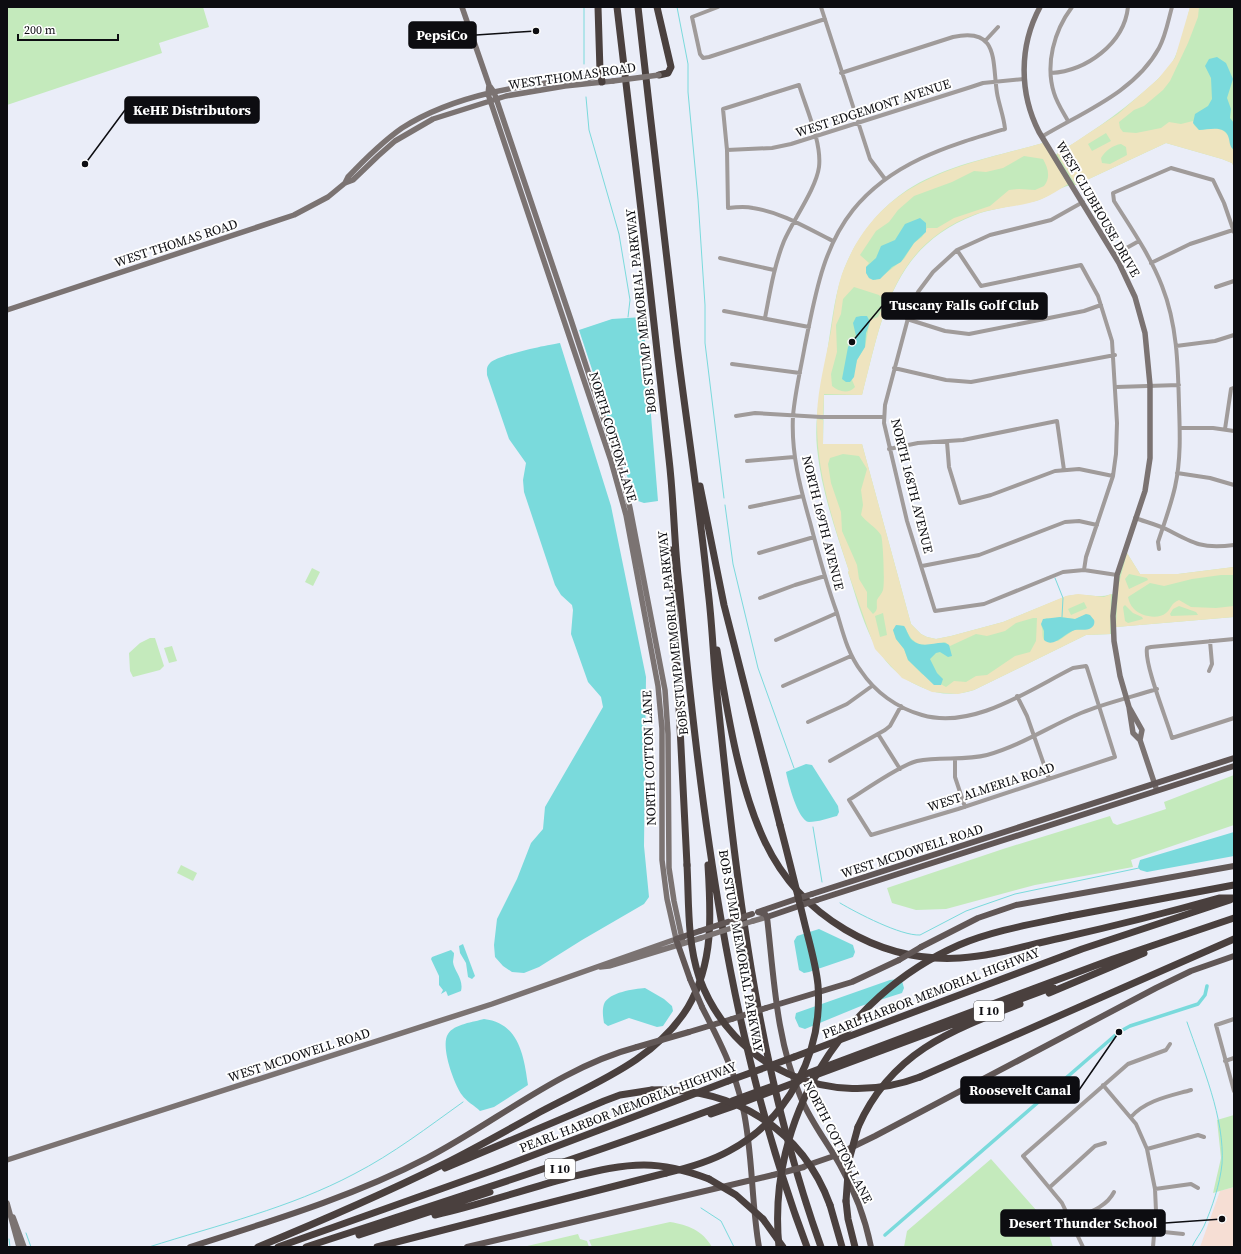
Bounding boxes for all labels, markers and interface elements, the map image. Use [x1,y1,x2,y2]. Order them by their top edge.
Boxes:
scale bar [18,16,118,42]
text: 200 m [24,22,56,38]
callout: PepsiCo [409,22,476,48]
text: PepsiCo [416,25,468,45]
street label: WEST THOMAS ROAD [507,59,637,93]
street label: WEST EDGEMONT AVENUE [793,75,953,141]
callout: KeHE Distributors [125,97,259,123]
text: KeHE Distributors [133,100,252,120]
street label: WEST CLUBHOUSE DRIVE [1052,138,1144,280]
street label: BOB STUMP MEMORIAL PARKWAY [622,207,660,414]
street label: WEST THOMAS ROAD [112,215,240,271]
callout: Tuscany Falls Golf Club [882,293,1047,319]
text: Tuscany Falls Golf Club [889,295,1039,315]
street label: NORTH COTTON LANE [585,370,641,504]
street label: NORTH 168TH AVENUE [887,417,937,555]
street label: NORTH 169TH AVENUE [798,454,848,592]
street label: BOB STUMP MEMORIAL PARKWAY [654,529,692,736]
street label: NORTH COTTON LANE [638,690,660,826]
street label: WEST ALMERIA ROAD [925,758,1057,816]
street label: WEST MCDOWELL ROAD [839,820,985,882]
street label: BOB STUMP MEMORIAL PARKWAY [715,848,767,1054]
street label: PEARL HARBOR MEMORIAL HIGHWAY [820,943,1043,1042]
road number: I 10 [974,1001,1004,1021]
street label: WEST MCDOWELL ROAD [226,1024,372,1086]
street label: PEARL HARBOR MEMORIAL HIGHWAY [517,1057,740,1156]
callout: Roosevelt Canal [961,1077,1079,1103]
street label: NORTH COTTON LANE [800,1078,876,1206]
text: Roosevelt Canal [969,1080,1071,1100]
road number: I 10 [545,1159,575,1179]
callout: Desert Thunder School [1001,1210,1165,1236]
text: Desert Thunder School [1009,1213,1158,1233]

